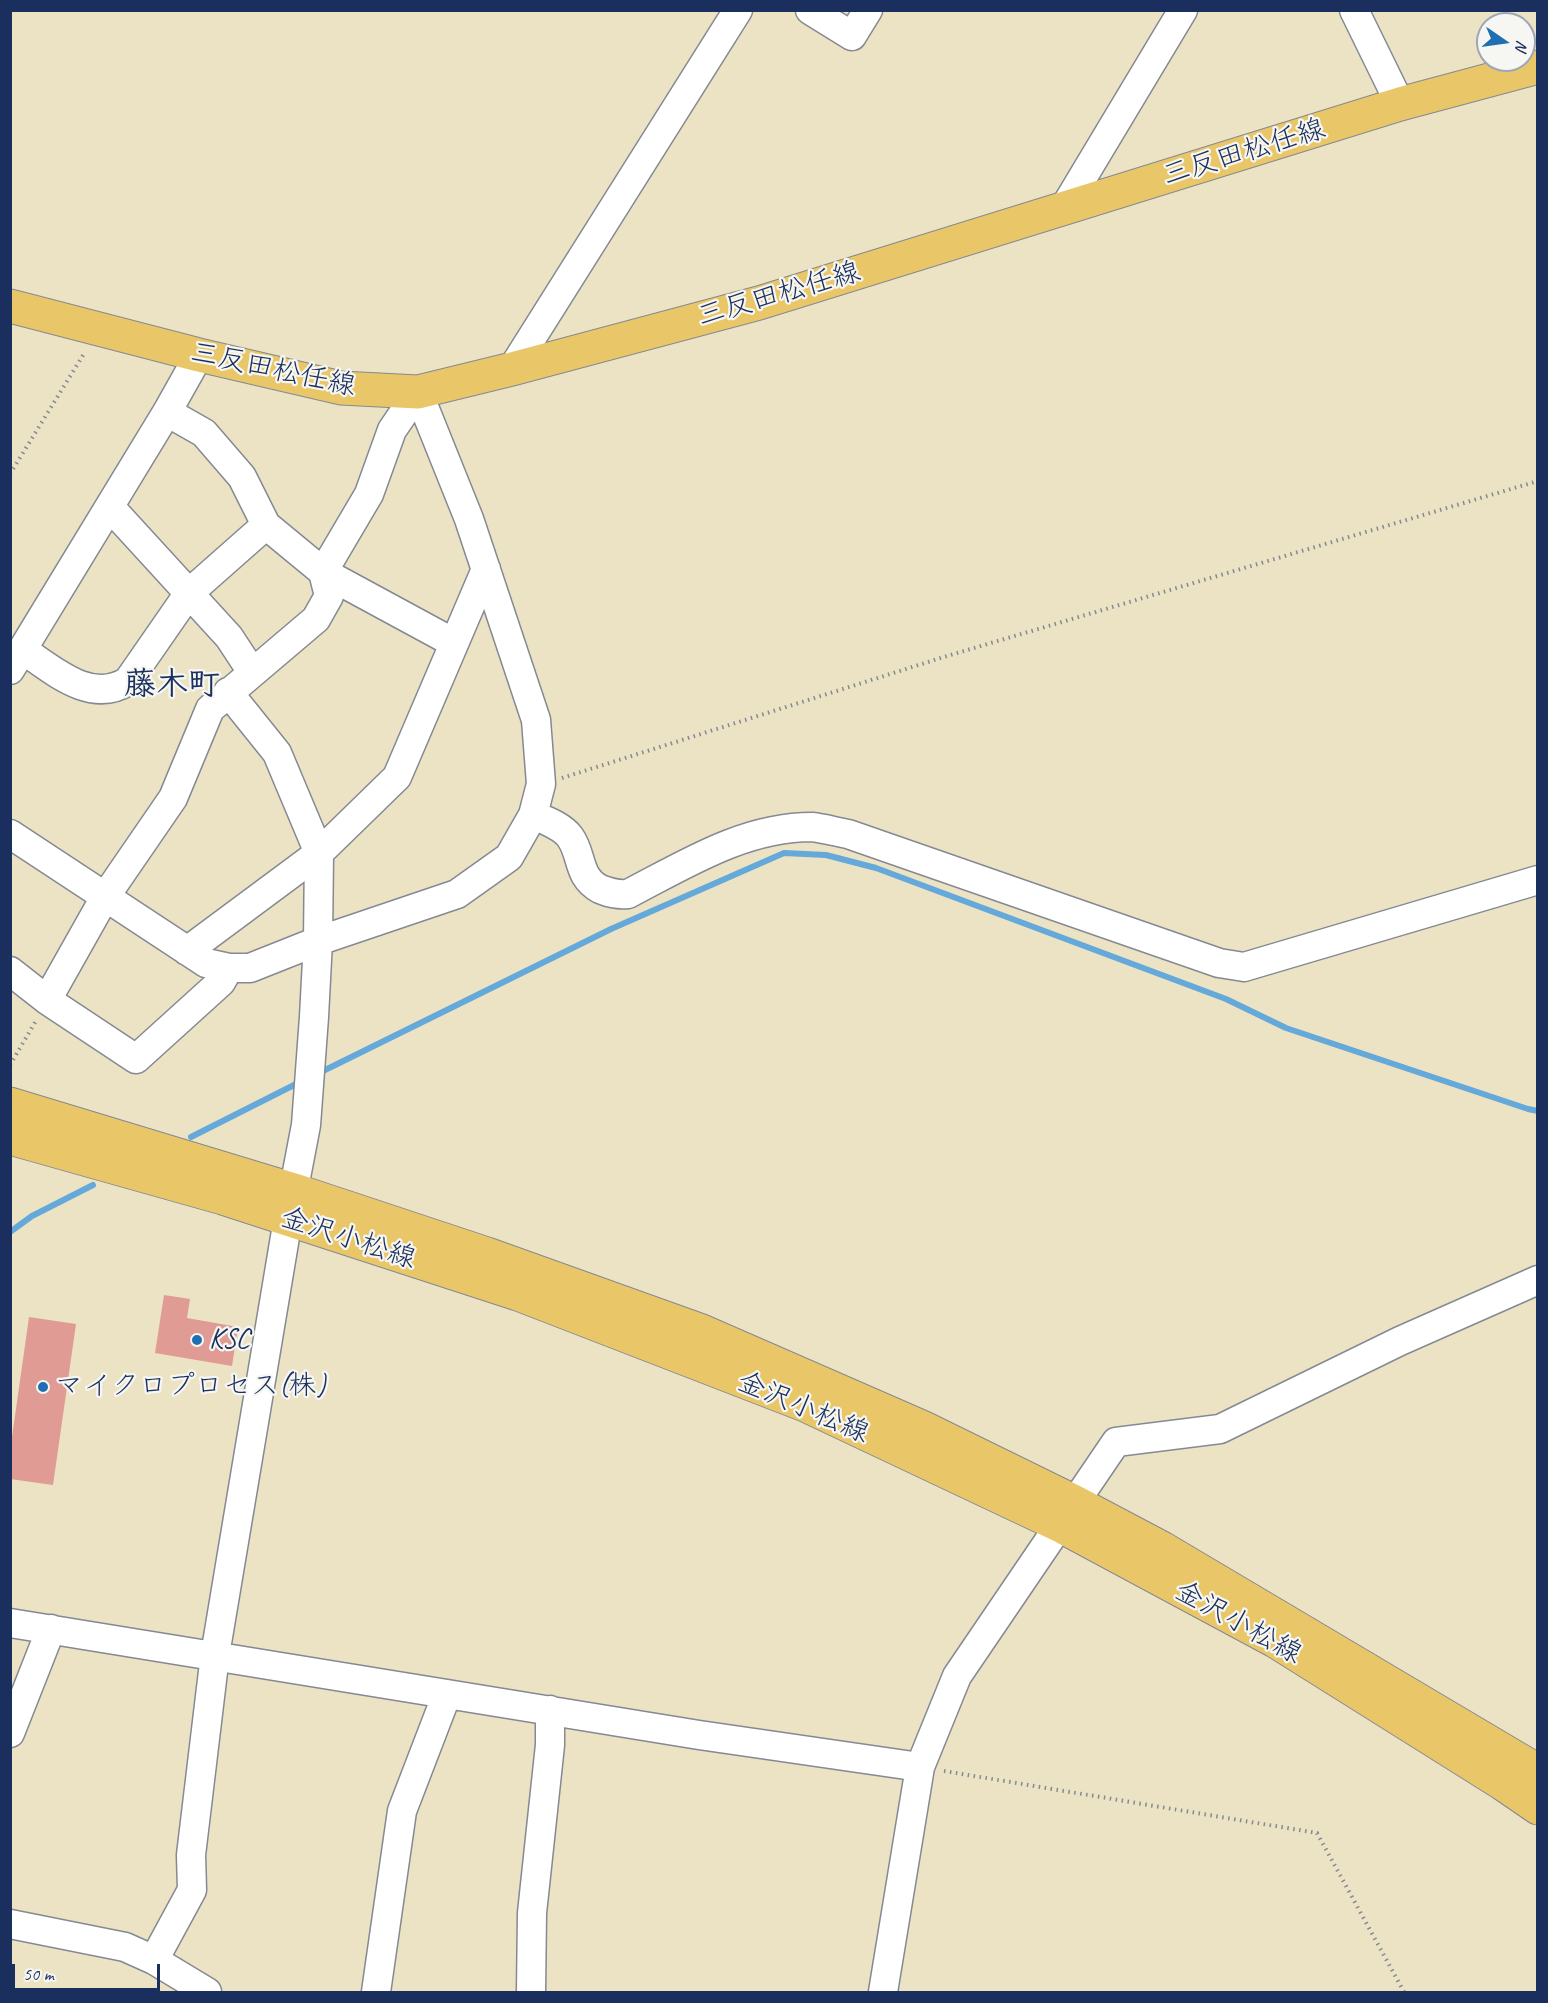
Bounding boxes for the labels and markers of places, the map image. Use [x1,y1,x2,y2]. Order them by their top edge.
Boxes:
place label: KSC [209,1323,249,1357]
marker: KSC [190,1333,204,1347]
place label: マイクロプロセス(株) [55,1370,325,1404]
marker: マイクロプロセス(株) [36,1380,50,1394]

